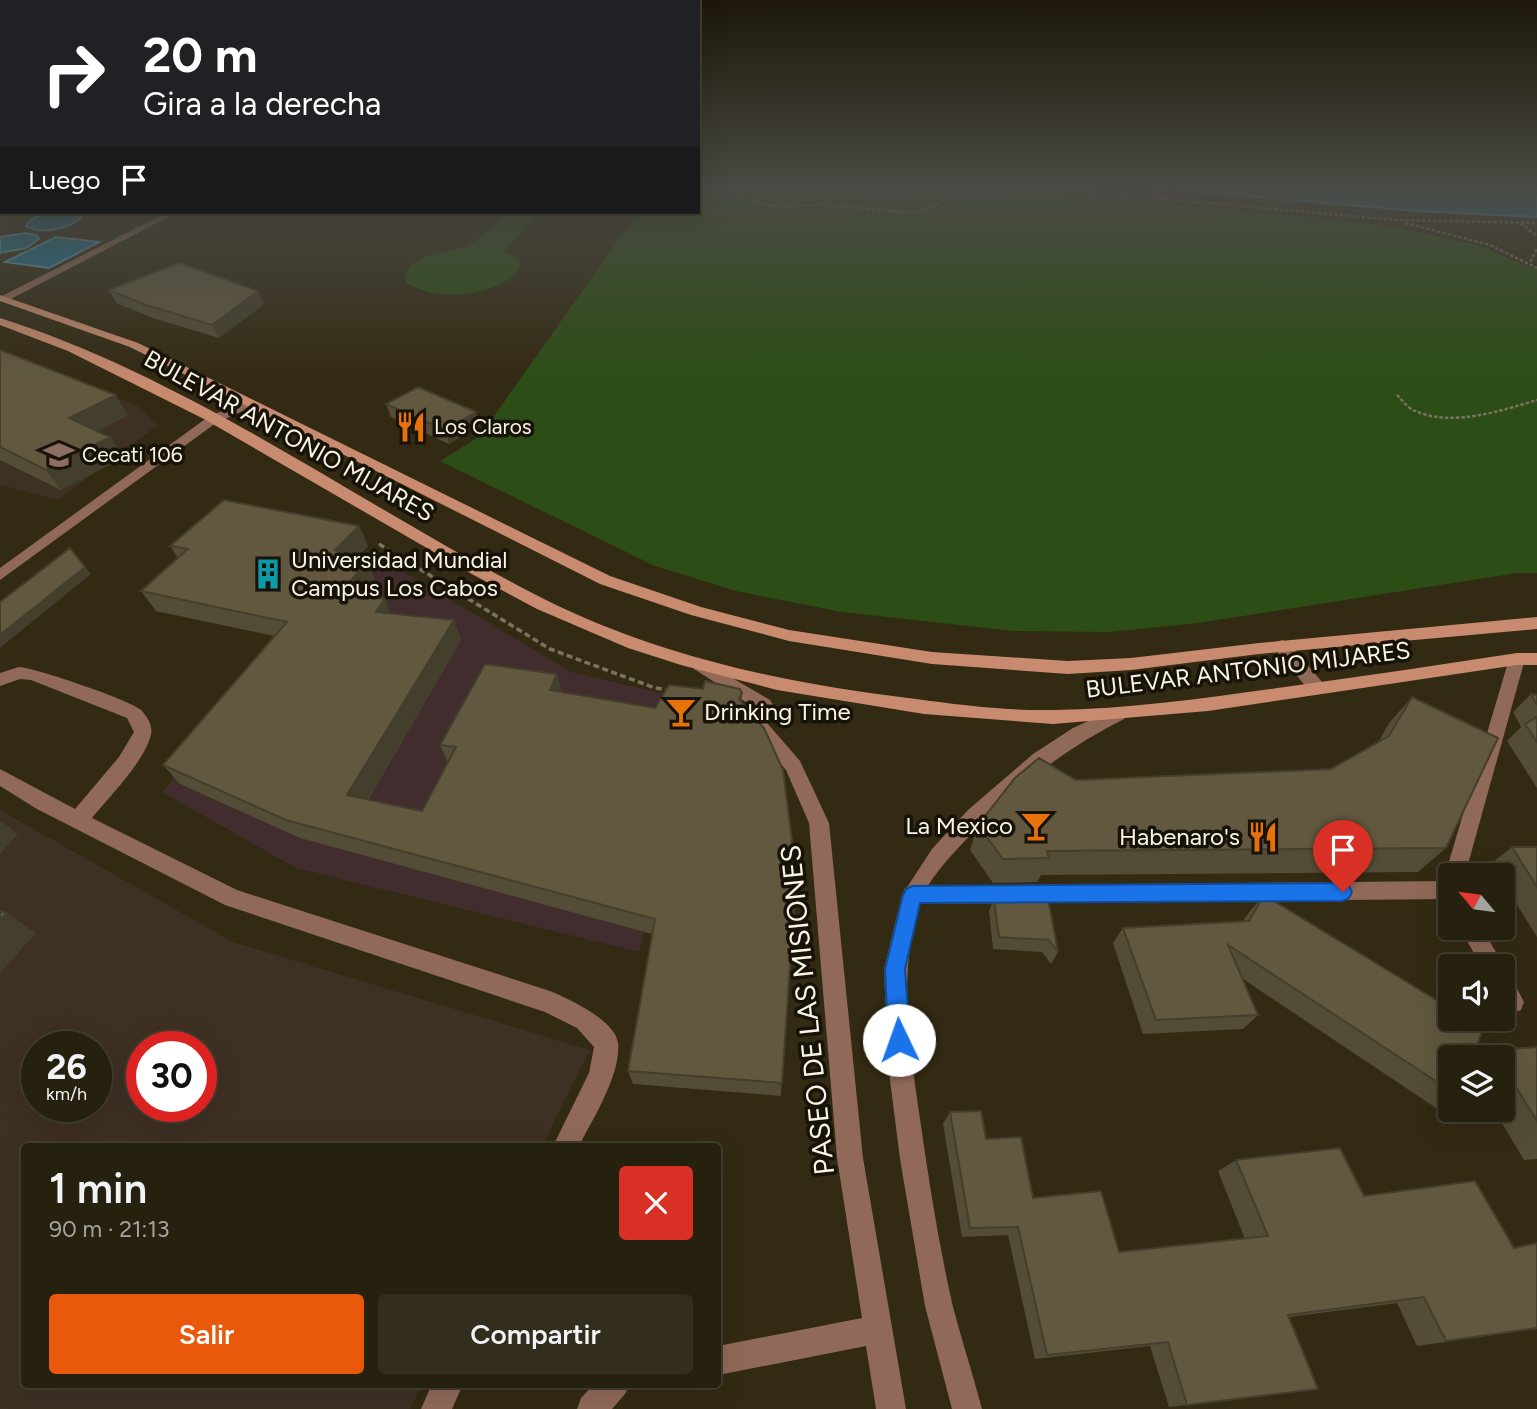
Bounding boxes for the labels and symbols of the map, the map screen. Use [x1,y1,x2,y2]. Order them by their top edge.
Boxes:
street label: BULEVAR ANTONIO MIJARES [139,344,439,527]
restaurant icon: Los Claros [394,410,428,444]
place label: Los Claros [434,414,532,439]
school or university icon: Cecati 106 [42,438,76,472]
place label: Cecati 106 [82,442,183,467]
place label: Universidad Mundial Campus Los Cabos [291,545,508,602]
building icon: Universidad Mundial Campus Los Cabos [251,557,285,591]
street label: BULEVAR ANTONIO MIJARES [1084,635,1412,704]
bar icon: Drinking Time [664,695,698,729]
place label: Drinking Time [704,697,851,726]
bar icon: La Mexico [1019,809,1053,843]
place label: La Mexico [905,811,1013,840]
restaurant icon: Habenaro's [1246,820,1280,854]
pin [1313,820,1373,892]
place label: Habenaro's [1119,822,1240,851]
street label: PASEO DE LAS MISIONES [773,844,841,1176]
north arrow [1438,863,1516,940]
position arrow [862,1003,936,1077]
speed limit sign: 30 [126,1031,217,1122]

